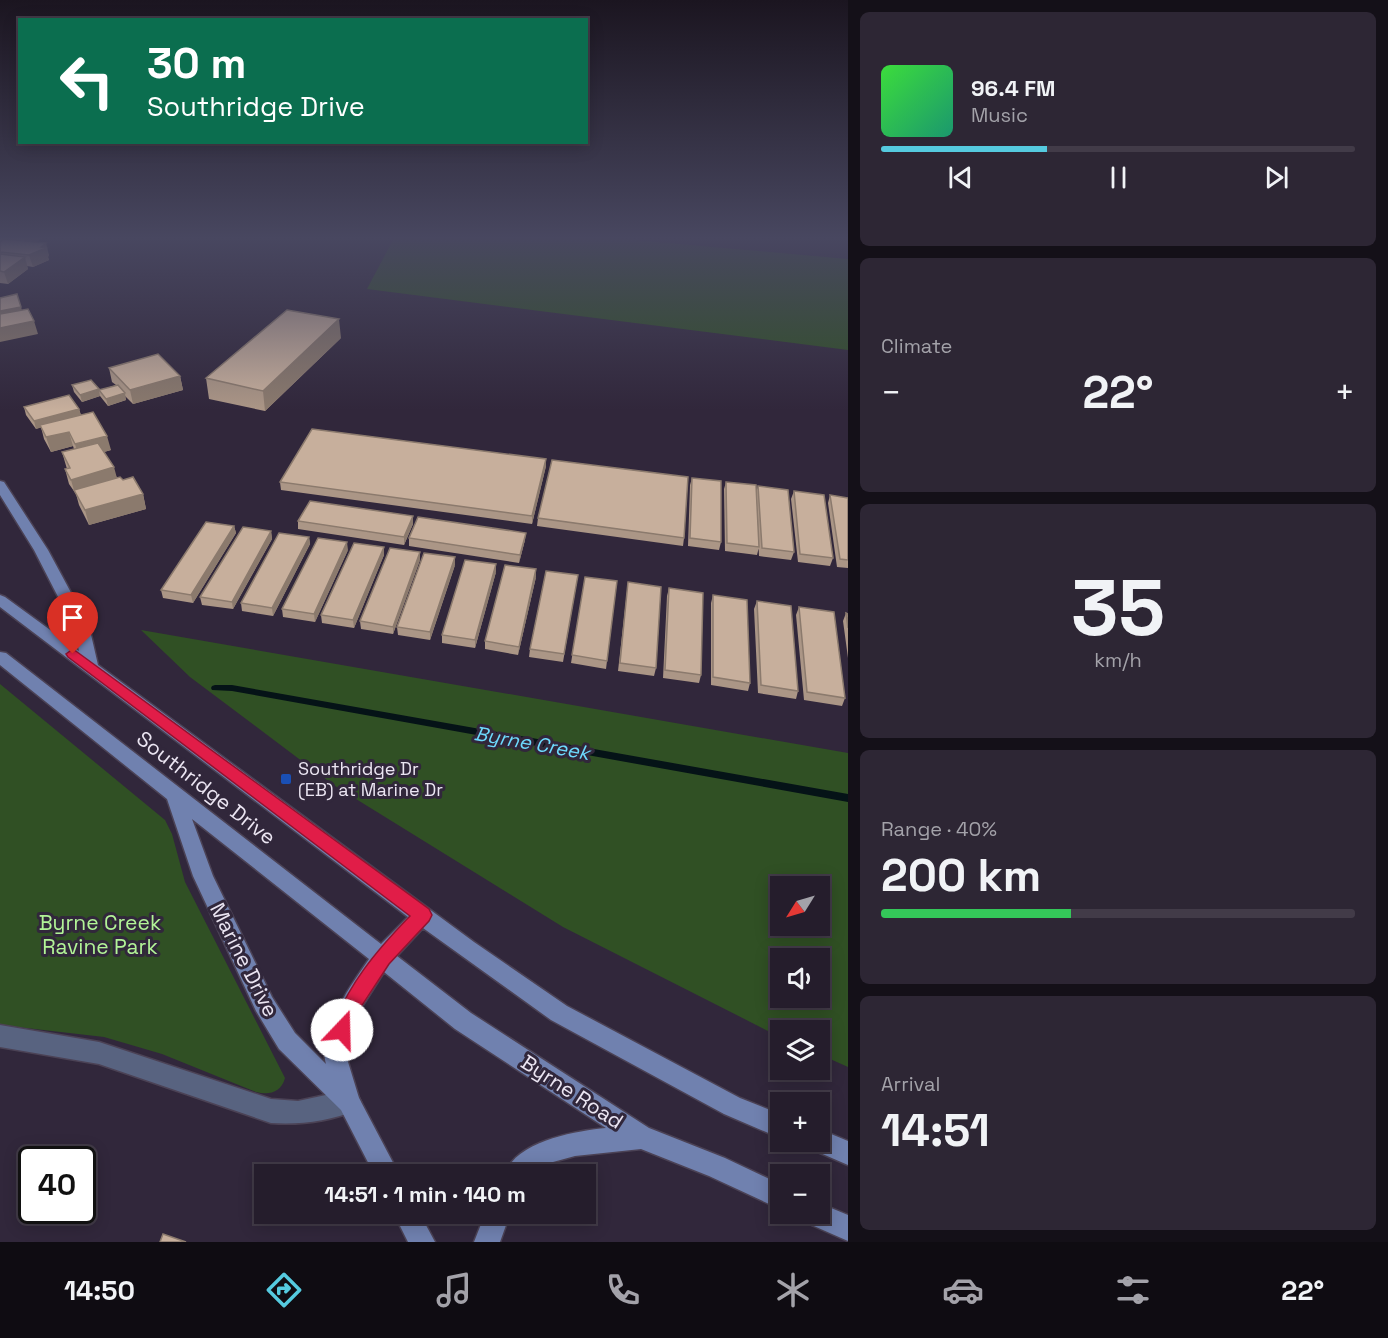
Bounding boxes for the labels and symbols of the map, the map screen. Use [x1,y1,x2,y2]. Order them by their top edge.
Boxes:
pin [47,592,98,654]
water label: Byrne Creek [472,720,594,766]
street label: Southridge Drive [131,725,281,850]
place label: Southridge Dr (EB) at Marine Dr [298,757,443,801]
marker: Southridge Dr (EB) at Marine Dr [279,772,293,786]
north arrow [770,876,830,936]
street label: Marine Drive [204,898,285,1021]
park label: Byrne Creek Ravine Park [39,909,161,960]
position arrow [310,998,374,1062]
street label: Byrne Road [516,1048,629,1135]
speed limit sign: 40 [18,1146,96,1224]

